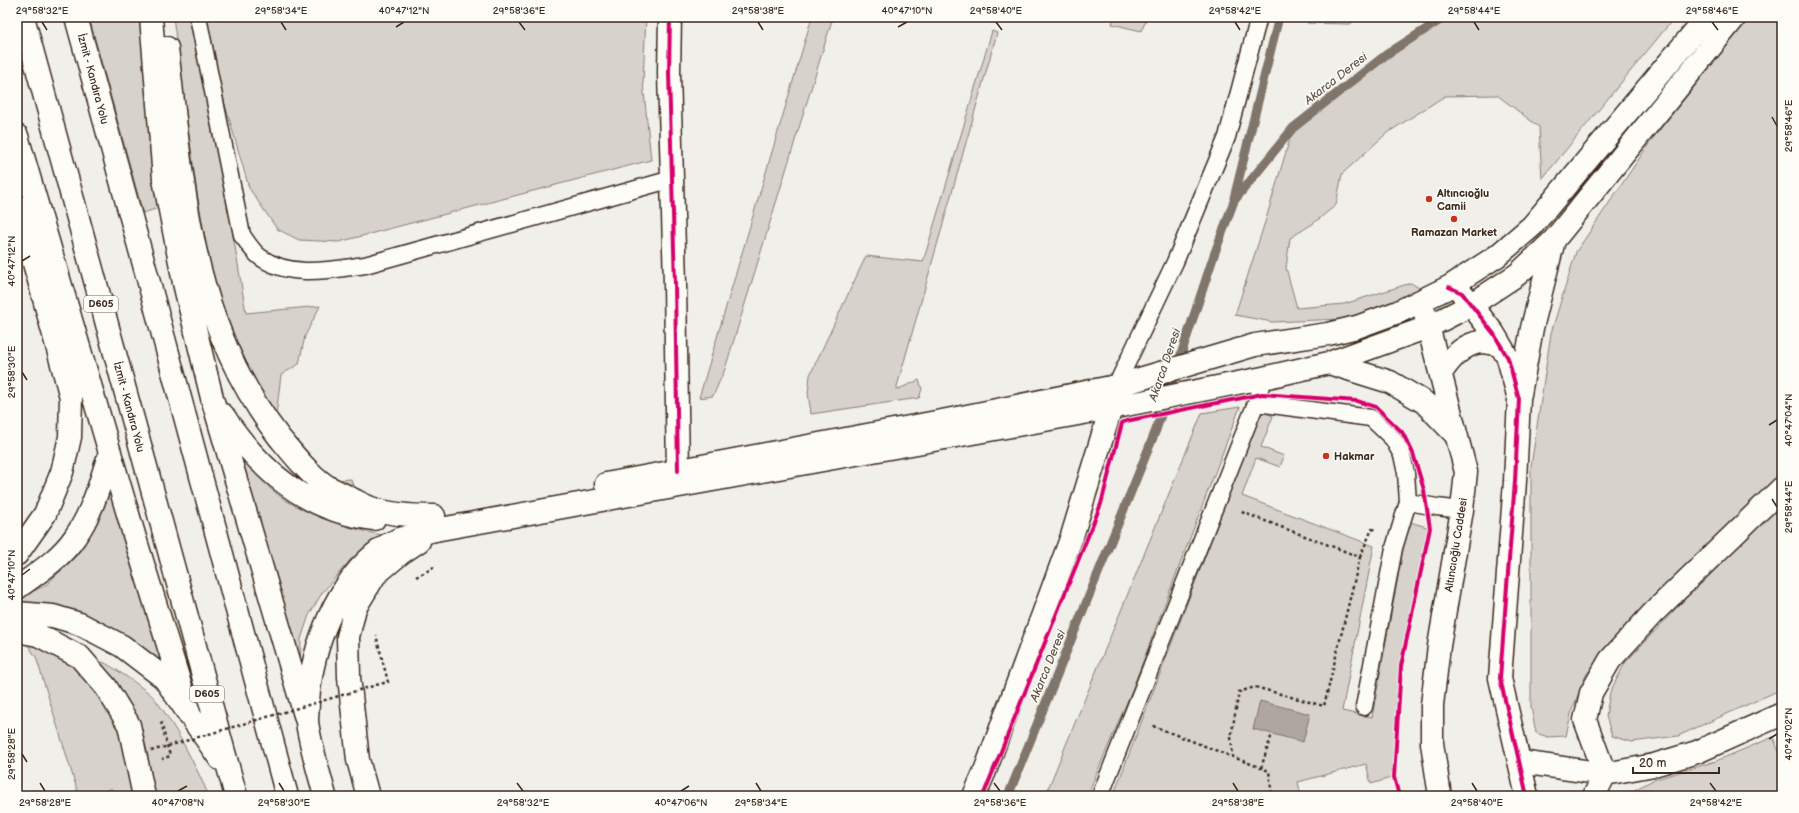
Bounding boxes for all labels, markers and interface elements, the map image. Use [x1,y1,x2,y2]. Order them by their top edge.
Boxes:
text: 29°58'32"E [16,5,69,17]
text: 29°58'34"E [255,5,308,17]
text: 40°47'12"N [379,5,429,17]
text: 29°58'36"E [493,5,546,17]
text: 29°58'38"E [732,5,785,17]
text: 40°47'10"N [882,5,932,17]
text: 29°58'40"E [970,5,1023,17]
text: 29°58'42"E [1209,5,1262,17]
text: 29°58'44"E [1448,5,1501,17]
text: 29°58'46"E [1686,5,1739,17]
street label: İzmit - Kandıra Yolu [75,32,111,126]
water label: Akarca Deresi [1301,49,1372,109]
text: 29°58'46"E [1783,99,1795,152]
place label: Altıncıoğlu Camii [1436,187,1489,213]
marker: Altıncıoğlu Camii [1424,194,1434,204]
marker: Ramazan Market [1449,214,1459,224]
place label: Ramazan Market [1411,226,1497,239]
text: 40°47'12"N [6,236,18,286]
road number: D605 [84,296,118,312]
water label: Akarca Deresi [1145,325,1185,404]
text: 29°58'30"E [6,345,18,398]
street label: İzmit - Kandıra Yolu [111,360,147,454]
text: 40°47'04"N [1783,393,1795,447]
place label: Hakmar [1334,450,1375,463]
marker: Hakmar [1321,451,1331,461]
text: 29°58'44"E [1783,480,1795,533]
street label: Altıncıoğlu Caddesi [1442,497,1470,593]
text: 40°47'10"N [6,550,18,600]
water label: Akarca Deresi [1026,627,1070,705]
road number: D605 [190,686,224,702]
text: 40°47'02"N [1783,708,1795,760]
text: 29°58'28"E [6,728,18,780]
scale bar [1633,749,1719,775]
text: 20 m [1639,756,1666,771]
text: 29°58'28"E [19,797,71,809]
text: 40°47'08"N [152,797,204,809]
text: 29°58'30"E [258,797,311,809]
text: 29°58'32"E [497,797,550,809]
text: 40°47'06"N [654,797,708,809]
text: 29°58'34"E [735,797,788,809]
text: 29°58'36"E [974,797,1027,809]
text: 29°58'38"E [1212,797,1265,809]
text: 29°58'40"E [1451,797,1504,809]
text: 29°58'42"E [1690,797,1743,809]

